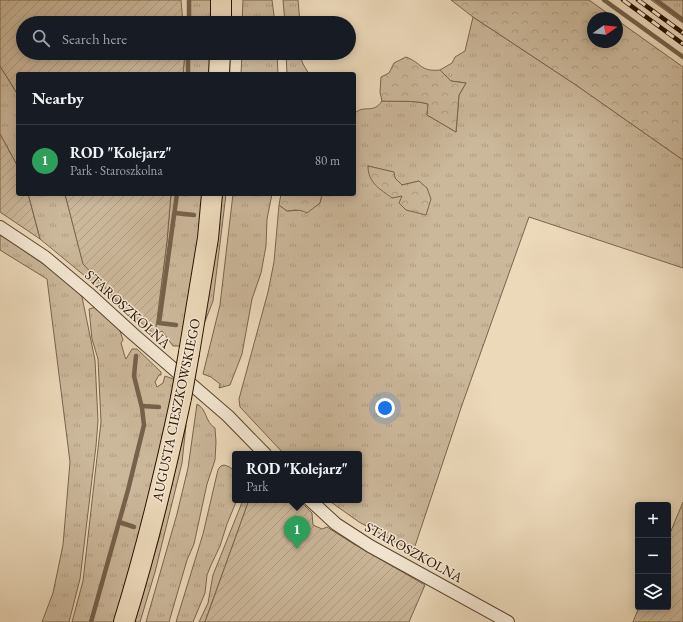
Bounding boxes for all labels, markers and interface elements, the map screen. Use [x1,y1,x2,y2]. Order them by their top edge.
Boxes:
north arrow [587,12,623,48]
search box [16,16,356,60]
icon: search [30,27,52,49]
text: Search here [62,29,127,48]
text: Nearby [32,87,84,109]
text: ROD "Kolejarz" [70,143,171,162]
text: 1 [42,152,48,169]
text: 80 m [315,152,340,169]
text: Park · Staroszkolna [70,162,163,179]
street label: STAROSZKOLNA [81,266,175,352]
street label: AUGUSTA CIESZKOWSKIEGO [148,316,204,504]
your location [375,398,395,418]
popup [232,451,362,503]
text: ROD "Kolejarz" [246,459,348,478]
text: Park [246,478,268,495]
map controls [635,502,671,610]
button: + [635,502,671,538]
pin: 1 [284,516,310,549]
street label: STAROSZKOLNA [362,518,466,586]
button: − [635,538,671,574]
button: layers [635,574,671,610]

